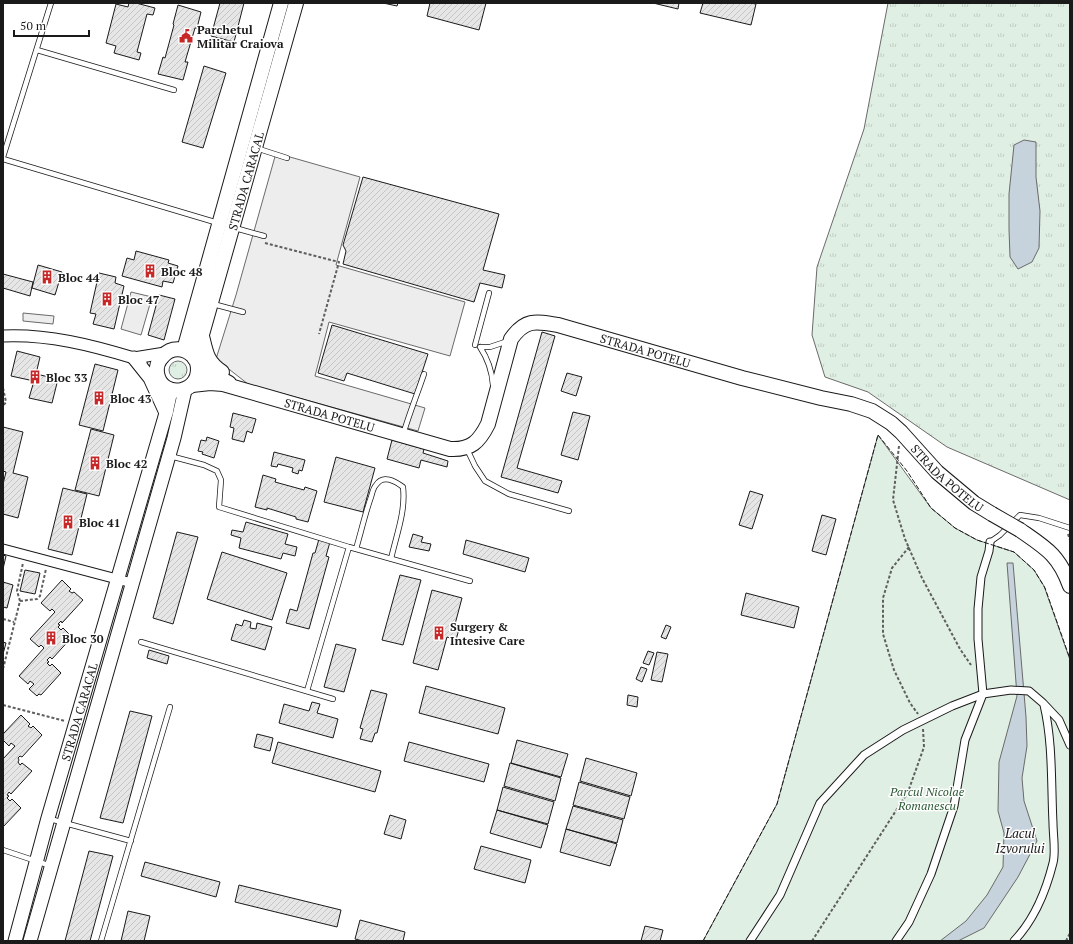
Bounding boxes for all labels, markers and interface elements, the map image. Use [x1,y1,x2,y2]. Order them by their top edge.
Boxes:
scale bar [14,12,89,38]
text: 50 m [20,18,47,33]
place label: Parchetul Militar Craiova [197,22,284,51]
public building icon: Parchetul Militar Craiova [178,28,194,44]
street label: STRADA CARACAL [224,130,267,232]
building icon: Bloc 48 [142,263,158,279]
place label: Bloc 48 [161,264,203,279]
building icon: Bloc 44 [39,269,55,285]
place label: Bloc 44 [58,270,100,285]
building icon: Bloc 47 [99,291,115,307]
place label: Bloc 47 [118,292,160,307]
street label: STRADA POTELU [599,330,692,370]
building icon: Bloc 33 [27,369,43,385]
place label: Bloc 33 [46,370,88,385]
building icon: Bloc 43 [91,390,107,406]
place label: Bloc 43 [110,391,152,406]
street label: STRADA POTELU [283,394,376,435]
street label: STRADA POTELU [908,441,986,515]
building icon: Bloc 42 [87,455,103,471]
place label: Bloc 42 [106,456,148,471]
building icon: Bloc 41 [60,514,76,530]
place label: Bloc 41 [79,515,121,530]
place label: Surgery & Intesive Care [450,619,525,648]
building icon: Surgery & Intesive Care [431,625,447,641]
building icon: Bloc 30 [43,630,59,646]
place label: Bloc 30 [62,631,104,646]
street label: STRADA CARACAL [58,661,100,763]
park label: Parcul Nicolae Romanescu [889,784,965,813]
water label: Lacul Izvorului [994,824,1045,857]

